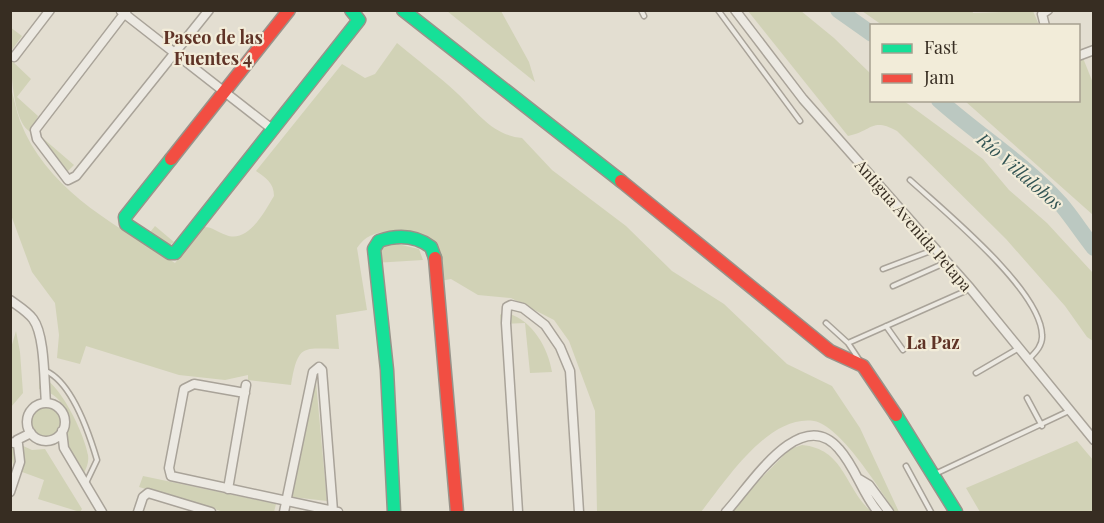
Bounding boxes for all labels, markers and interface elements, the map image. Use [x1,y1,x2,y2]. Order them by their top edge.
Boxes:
legend [870,24,1080,102]
district label: Paseo de las Fuentes 4 [163,25,263,70]
text: Fast [924,35,958,59]
text: Jam [923,65,954,89]
water label: Río Villalobos [971,127,1068,215]
street label: Antigua Avenida Petapa [850,154,977,295]
district label: La Paz [906,330,960,354]

